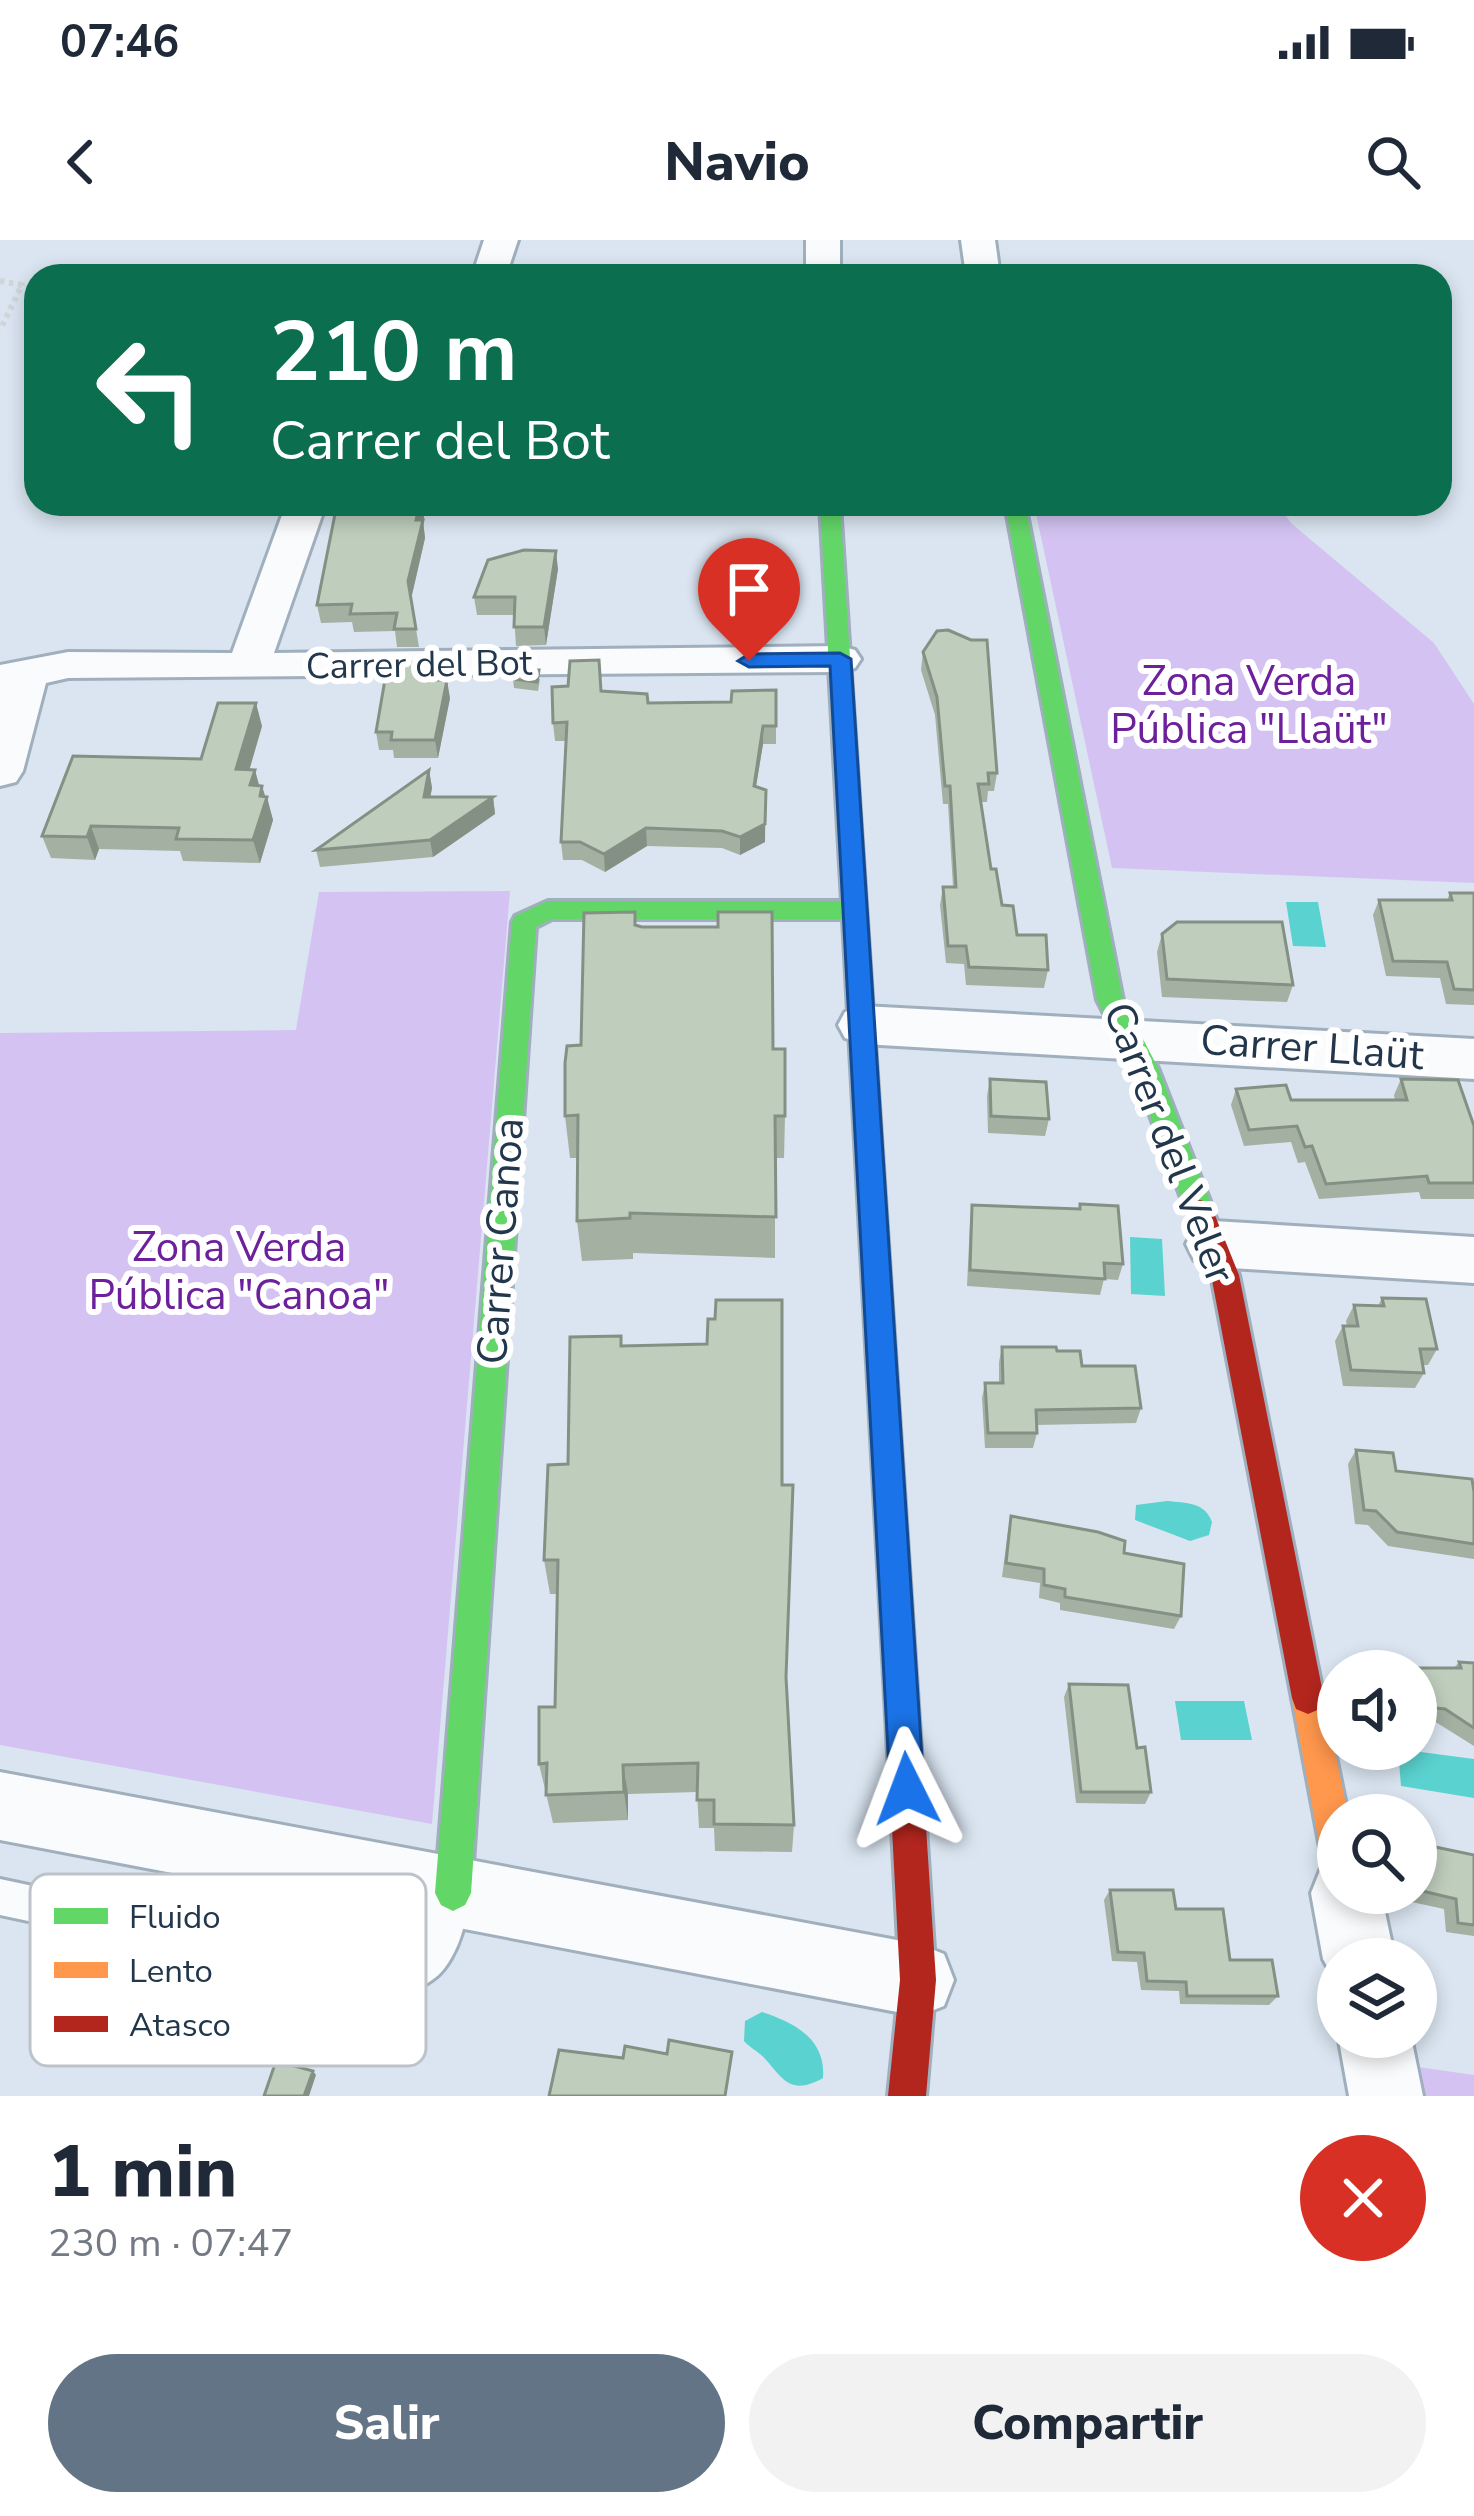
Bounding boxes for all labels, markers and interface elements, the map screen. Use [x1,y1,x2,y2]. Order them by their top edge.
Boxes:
text: 07:46 [60,12,179,73]
text: Navio [664,125,810,199]
icon: back [48,129,114,195]
icon: search [1360,129,1426,195]
text: 210 m [270,295,518,410]
icon: left [72,312,228,468]
text: Carrer del Bot [270,404,610,478]
pin [698,538,800,661]
icon: arrive [716,556,782,622]
street label: Carrer del Bot [305,639,533,691]
park label: Zona Verda Pública "Llaüt" [1110,653,1388,758]
street label: Carrer del Veler [1089,994,1249,1292]
street label: Carrer Llaüt [1198,1012,1426,1084]
street label: Carrer Canoa [464,1116,538,1366]
park label: Zona Verda Pública "Canoa" [88,1219,390,1324]
map controls [1317,1650,1437,2058]
button: sound [1317,1650,1437,1770]
position arrow [844,1726,970,1852]
button: search [1317,1794,1437,1914]
legend [30,1874,426,2066]
text: Fluido [129,1895,221,1940]
button: layers [1317,1938,1437,2058]
text: Lento [129,1949,213,1994]
text: Atasco [129,2003,231,2048]
text: 1 min [48,2123,237,2221]
button: close [1300,2135,1426,2261]
text: 230 m · 07:47 [48,2217,293,2270]
button: Salir [48,2354,725,2492]
button: Compartir [749,2354,1426,2492]

